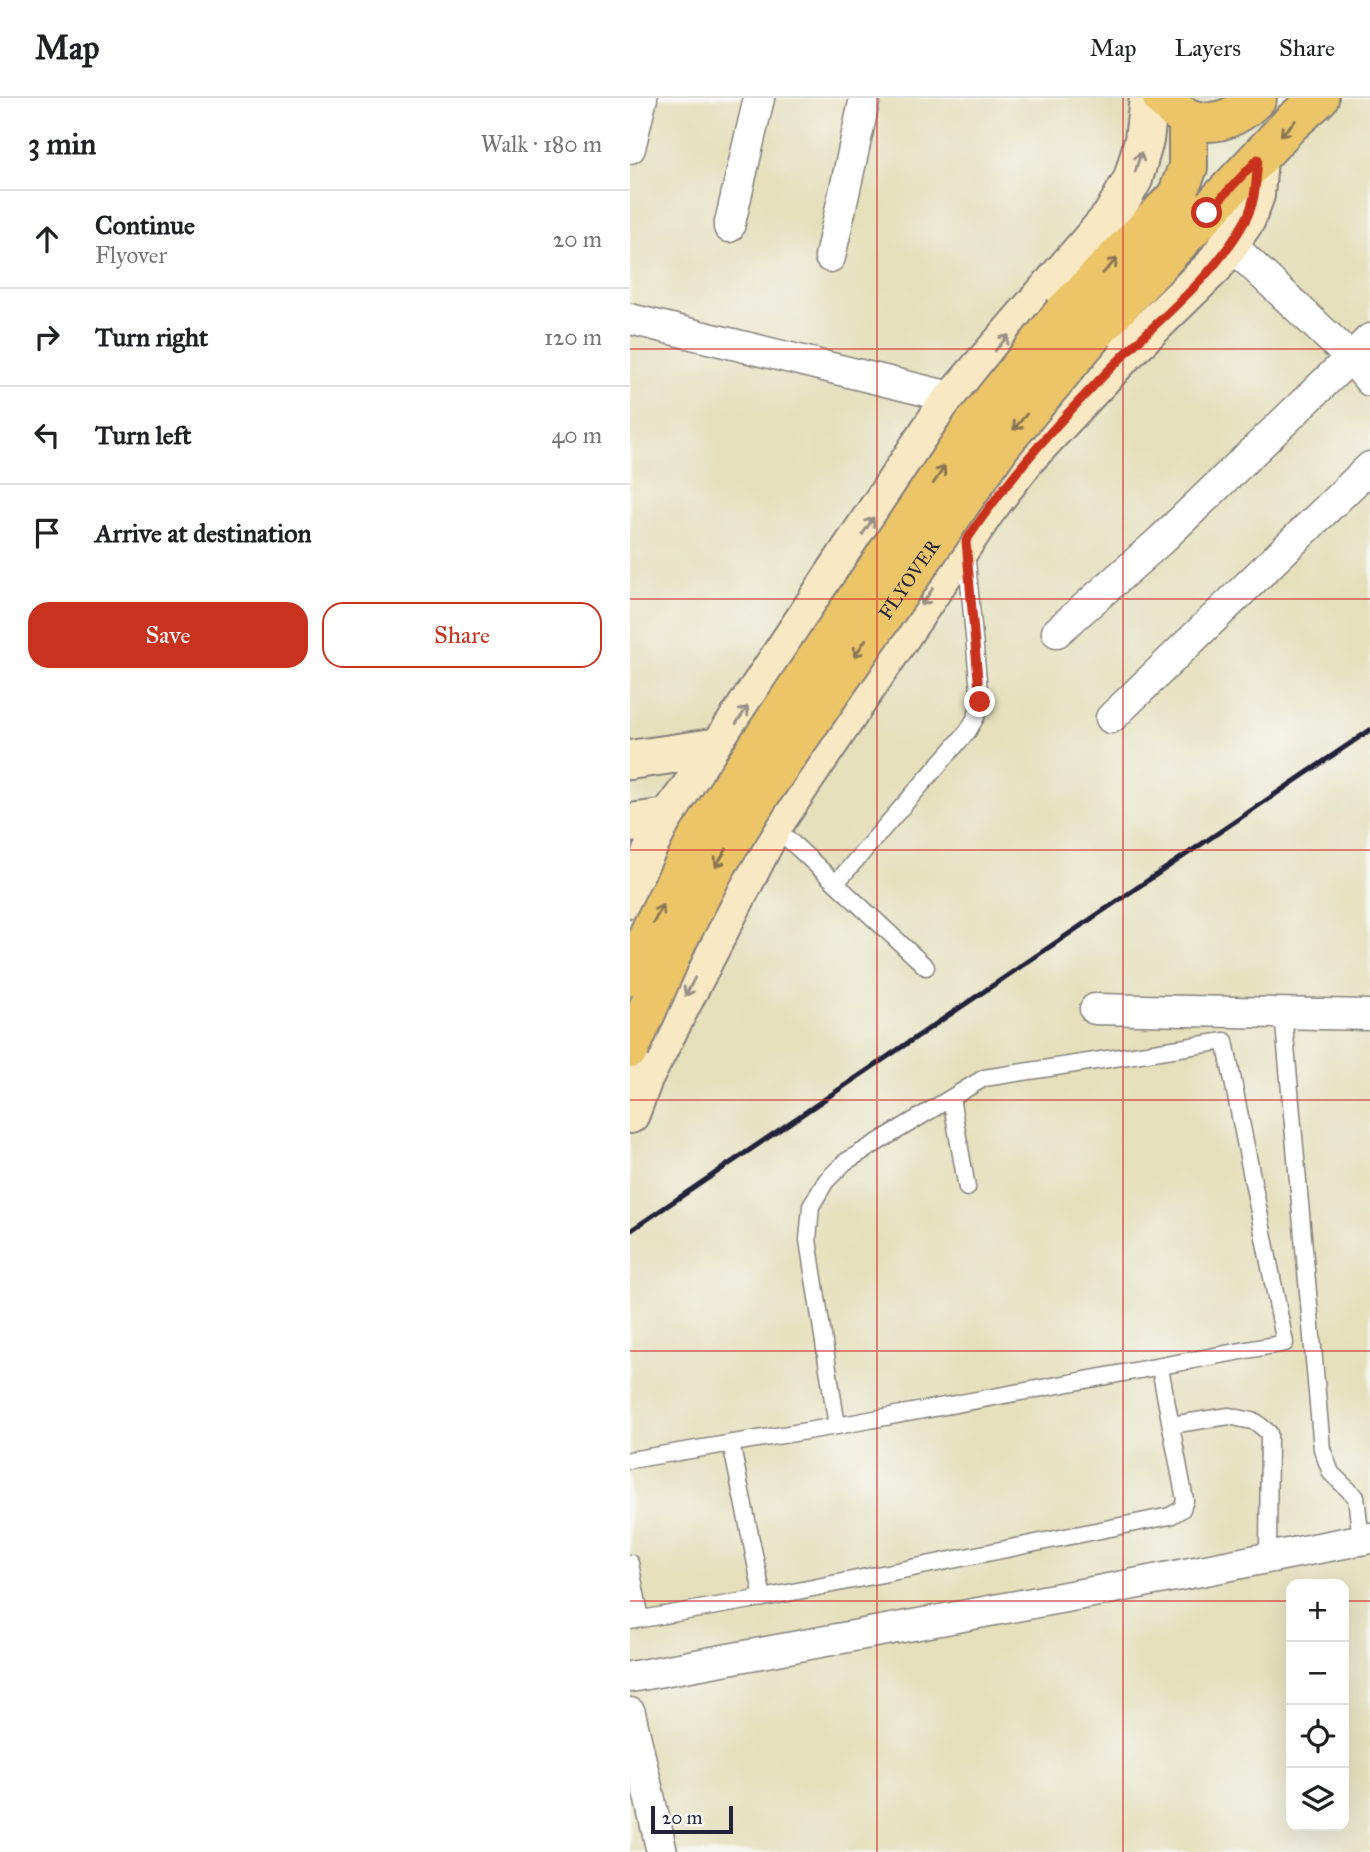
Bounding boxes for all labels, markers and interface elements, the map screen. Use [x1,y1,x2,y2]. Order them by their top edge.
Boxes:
text: Map [35,28,99,68]
text: Map [1090,33,1137,63]
text: Layers [1175,33,1241,63]
text: Share [1279,33,1335,63]
one-way arrow [1279,119,1296,136]
text: 3 min [28,126,96,162]
text: Walk · 180 m [481,130,602,158]
one-way arrow [1132,152,1145,174]
route start [1191,197,1222,228]
text: Continue [95,209,195,241]
icon: ahead [28,220,66,258]
text: 20 m [553,225,602,253]
text: Flyover [95,241,167,269]
one-way arrow [1101,257,1118,274]
icon: right [28,318,66,356]
text: Turn right [95,321,208,353]
text: 120 m [544,323,602,351]
one-way arrow [994,334,1010,352]
one-way arrow [1012,413,1027,431]
icon: left [28,416,66,454]
text: Turn left [95,419,191,451]
text: 40 m [552,421,602,449]
one-way arrow [932,466,946,486]
icon: arrive [28,514,66,552]
one-way arrow [861,516,875,536]
text: Arrive at destination [95,517,312,549]
street label: FLYOVER [874,535,945,624]
one-way arrow [920,587,934,606]
button: Save [28,602,308,668]
button: Share [322,602,602,668]
one-way arrow [853,638,867,658]
route end [964,686,995,717]
one-way arrow [735,706,749,725]
one-way arrow [713,848,727,868]
one-way arrow [652,904,666,925]
one-way arrow [683,976,697,997]
map controls [1286,1579,1349,1831]
button: + [1286,1579,1349,1642]
button: − [1286,1642,1349,1705]
button: locate [1286,1705,1349,1768]
button: layers [1286,1768,1349,1831]
scale bar [651,1803,733,1835]
text: 20 m [662,1806,703,1829]

